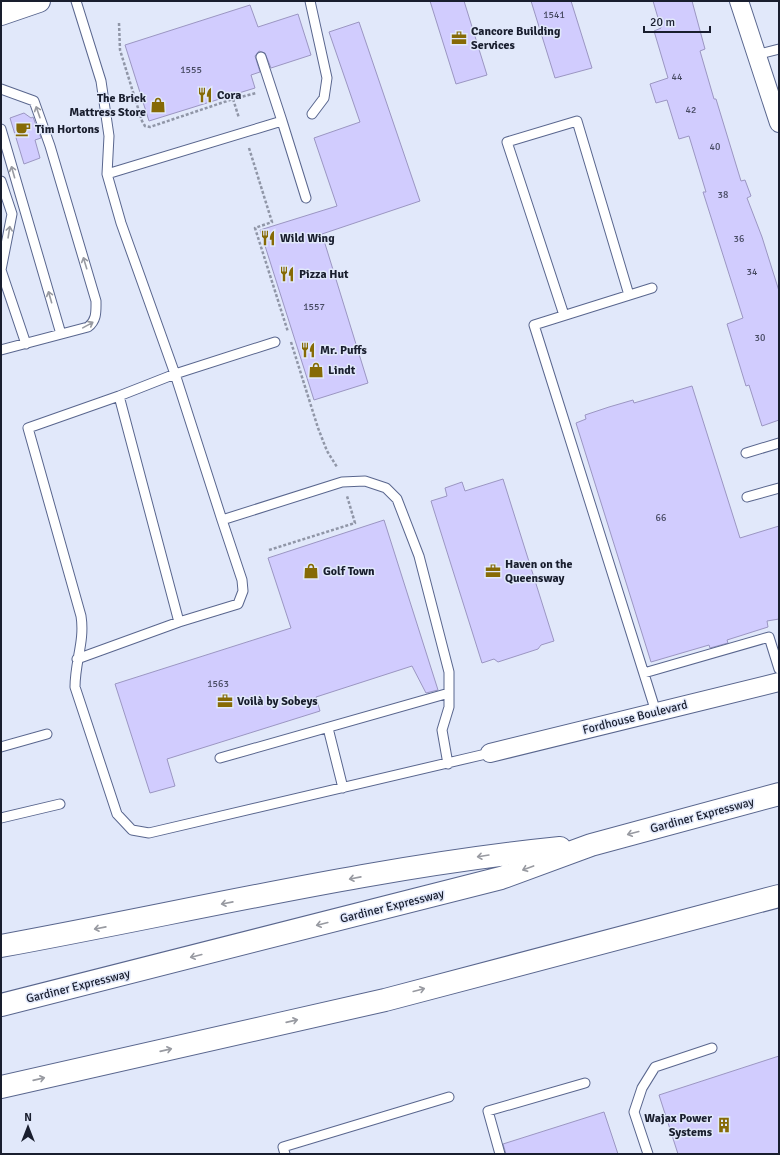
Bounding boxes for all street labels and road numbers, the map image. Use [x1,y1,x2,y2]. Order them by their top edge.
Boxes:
street label: Fordhouse Boulevard [581,697,689,738]
street label: Gardiner Expressway [649,794,756,837]
street label: Gardiner Expressway [339,886,446,927]
street label: Gardiner Expressway [25,966,132,1007]

